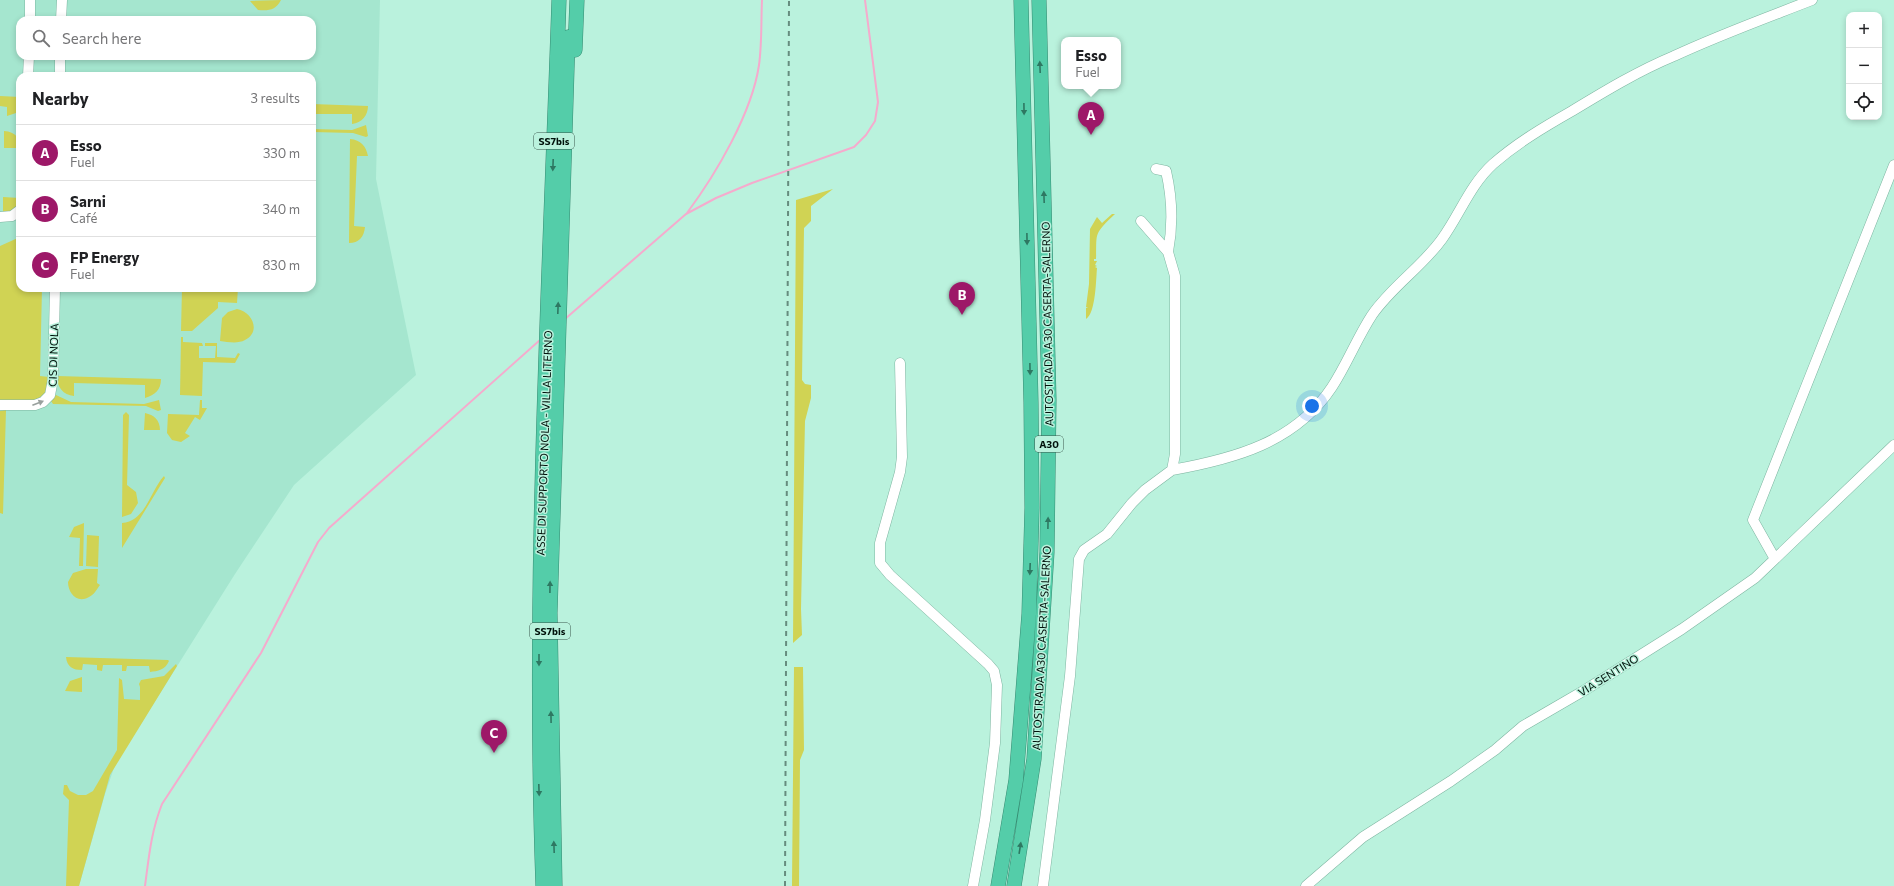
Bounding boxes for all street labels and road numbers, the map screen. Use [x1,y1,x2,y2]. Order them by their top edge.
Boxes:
road number: SS7bis [534,133,574,149]
street label: AUTOSTRADA A30 CASERTA-SALERNO [1039,221,1055,427]
street label: CIS DI NOLA [45,323,61,387]
street label: ASSE DI SUPPORTO NOLA - VILLA LITERNO [534,330,554,556]
road number: A30 [1035,436,1063,452]
street label: AUTOSTRADA A30 CASERTA-SALERNO [1029,545,1053,751]
road number: SS7bis [530,623,570,639]
street label: VIA SENTINO [1575,651,1641,699]

